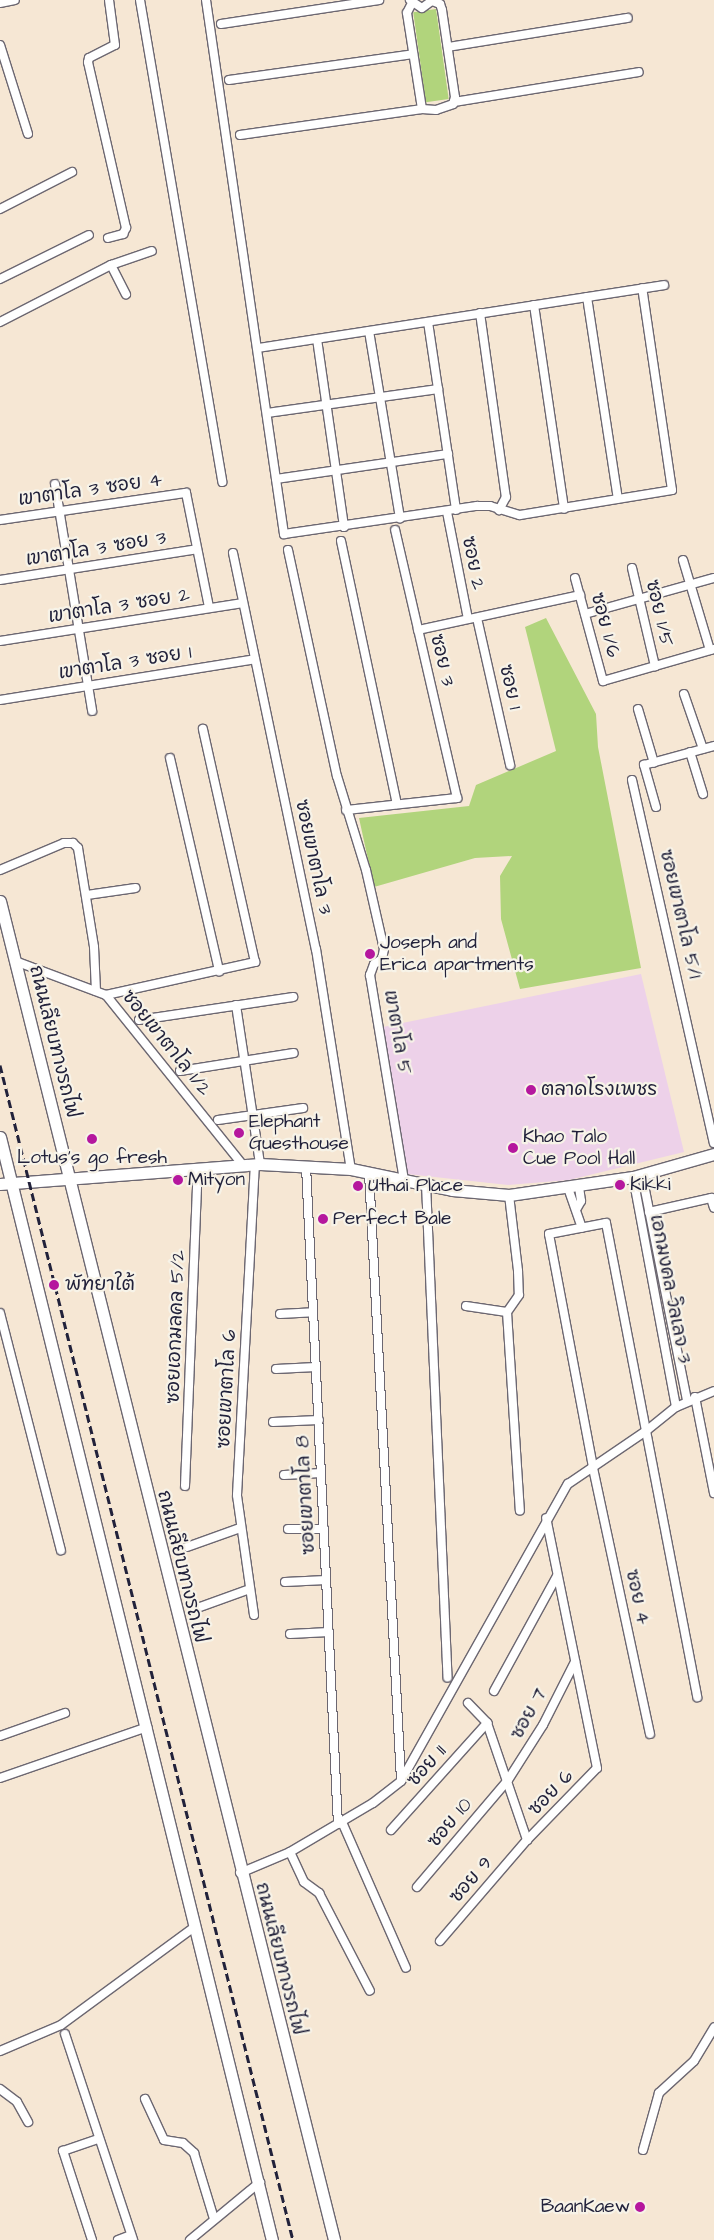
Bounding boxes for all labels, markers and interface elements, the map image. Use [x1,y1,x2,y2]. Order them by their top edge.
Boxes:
street label: เขาตาโล 3 ซอย 4 [17,469,163,511]
street label: เขาตาโล 3 ซอย 3 [24,527,168,571]
street label: ซอย 2 [457,534,489,592]
street label: ซอย 1/5 [640,578,678,648]
street label: เขาตาโล 3 ซอย 2 [47,584,191,628]
street label: ซอย 1/6 [585,590,625,660]
street label: ซอย 3 [425,632,459,688]
street label: เขาตาโล 3 ซอย 1 [57,641,193,685]
street label: ซอย 1 [494,662,526,712]
street label: ซอยเขาตาโล 3 [290,798,336,916]
street label: ซอยเขาตาโล 5/1 [654,847,706,981]
place label: Joseph and Erica apartments [380,932,534,976]
marker: Joseph and Erica apartments [364,948,376,960]
street label: ถนนเลียบทางรถไฟ [24,963,84,1121]
street label: ซอยเขาตาโล 1/2 [117,986,215,1100]
street label: เขาตาโล 5 [378,988,416,1076]
place label: ตลาดโรงเพชร [541,1079,657,1101]
marker: ตลาดโรงเพชร [525,1084,537,1096]
place label: Elephant Guesthouse [249,1111,349,1155]
place label: Khao Talo Cue Pool Hall [523,1126,635,1170]
marker: Elephant Guesthouse [233,1127,245,1139]
marker: Lotus's go fresh [86,1133,98,1145]
marker: Khao Talo Cue Pool Hall [507,1142,519,1154]
place label: Lotus's go fresh [17,1147,167,1169]
place label: Mityon [188,1169,245,1191]
marker: Mityon [172,1174,184,1186]
place label: Kikki [630,1174,671,1196]
place label: Uthai Place [368,1175,463,1197]
marker: Kikki [614,1179,626,1191]
marker: Uthai Place [352,1180,364,1192]
place label: Perfect Bale [333,1208,451,1230]
marker: Perfect Bale [317,1213,329,1225]
street label: เอกมงคล วิลเลจ 3 [644,1213,696,1365]
street label: ซอยเอกมลคล 5/2 [162,1250,190,1404]
place label: พัทยาใต้ [65,1274,135,1296]
marker: พัทยาใต้ [47,1278,61,1292]
street label: ซอยเขาตาโล 6 [213,1329,241,1449]
street label: ซอยเขาตาโล 8 [291,1435,321,1555]
street label: ถนนเลียบทางรถไฟ [152,1488,212,1646]
street label: ซอย 4 [620,1567,654,1627]
street label: ซอย 7 [506,1685,552,1743]
street label: ซอย 11 [403,1741,451,1791]
street label: ซอย 6 [524,1765,578,1821]
street label: ซอย 10 [423,1794,477,1852]
street label: ซอย 9 [445,1852,497,1908]
street label: ถนนเลียบทางรถไฟ [250,1880,310,2038]
place label: BaanKaew [541,2196,630,2218]
marker: BaanKaew [634,2201,646,2213]

